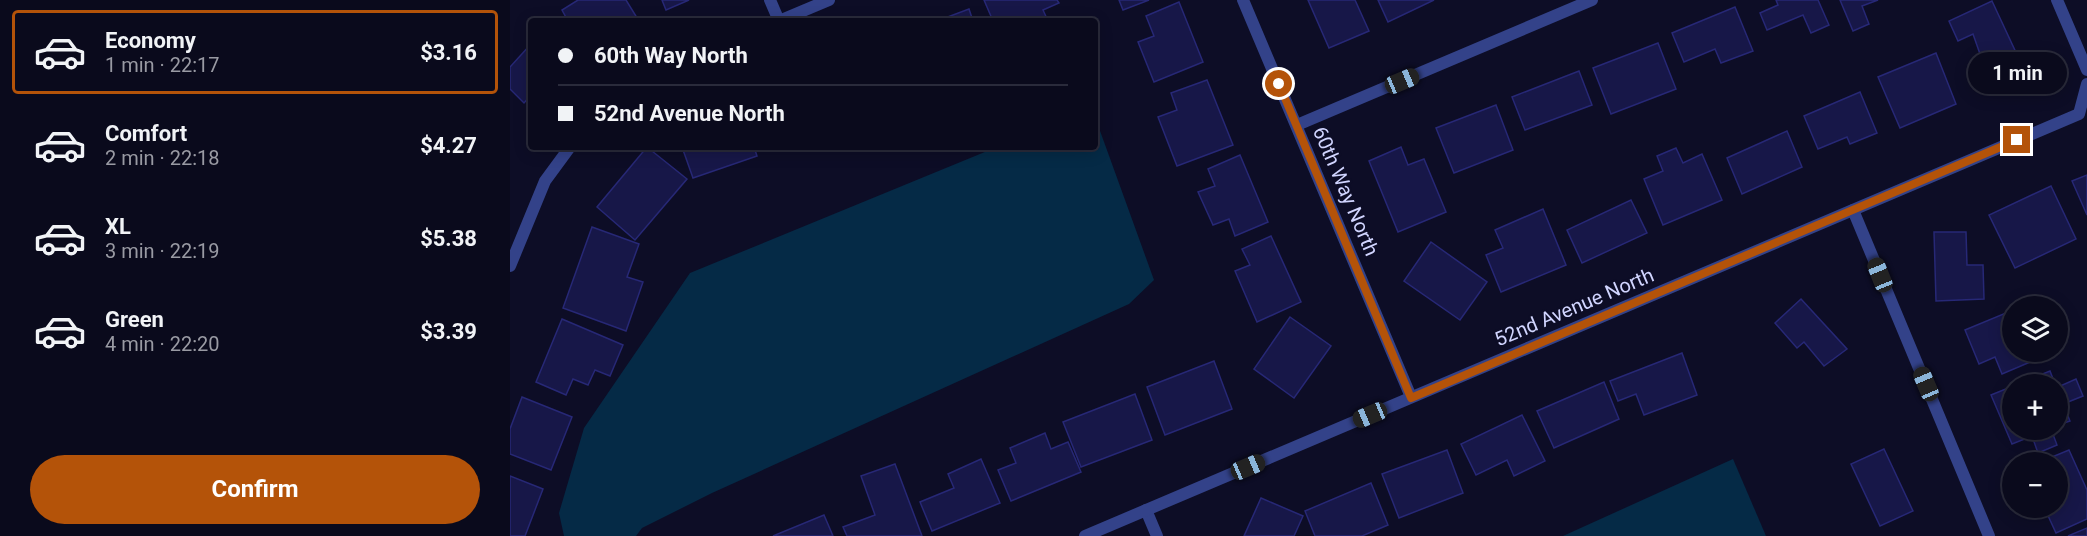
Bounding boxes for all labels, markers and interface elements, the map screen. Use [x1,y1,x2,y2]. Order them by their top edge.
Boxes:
icon: car [33,25,87,79]
text: Economy [105,28,196,53]
text: $3.16 [420,40,477,65]
text: 60th Way North [594,43,748,68]
text: 1 min · 22:17 [105,53,220,77]
callout: 1 min [1968,53,2066,95]
text: 1 min [1992,61,2043,85]
car [1382,66,1422,96]
route start [1265,70,1292,97]
text: 52nd Avenue North [594,101,785,126]
icon: car [33,118,87,172]
text: Comfort [105,121,187,146]
street label: 60th Way North [1308,123,1384,259]
route end [2003,126,2030,153]
text: $4.27 [420,133,477,158]
text: 2 min · 22:18 [105,146,220,170]
icon: car [33,211,87,265]
text: XL [105,214,131,239]
text: $5.38 [420,226,477,251]
text: 3 min · 22:19 [105,239,220,263]
car [1865,255,1895,295]
street label: 52nd Avenue North [1491,263,1657,351]
map controls [2002,296,2068,518]
button: layers [2002,296,2068,362]
icon: car [33,304,87,358]
text: Green [105,307,164,332]
text: $3.39 [420,319,477,344]
text: 4 min · 22:20 [105,332,220,356]
car [1911,364,1941,404]
button: + [2002,374,2068,440]
car [1350,400,1390,430]
car [1228,452,1268,482]
button: − [2002,452,2068,518]
button: Confirm [30,455,480,524]

